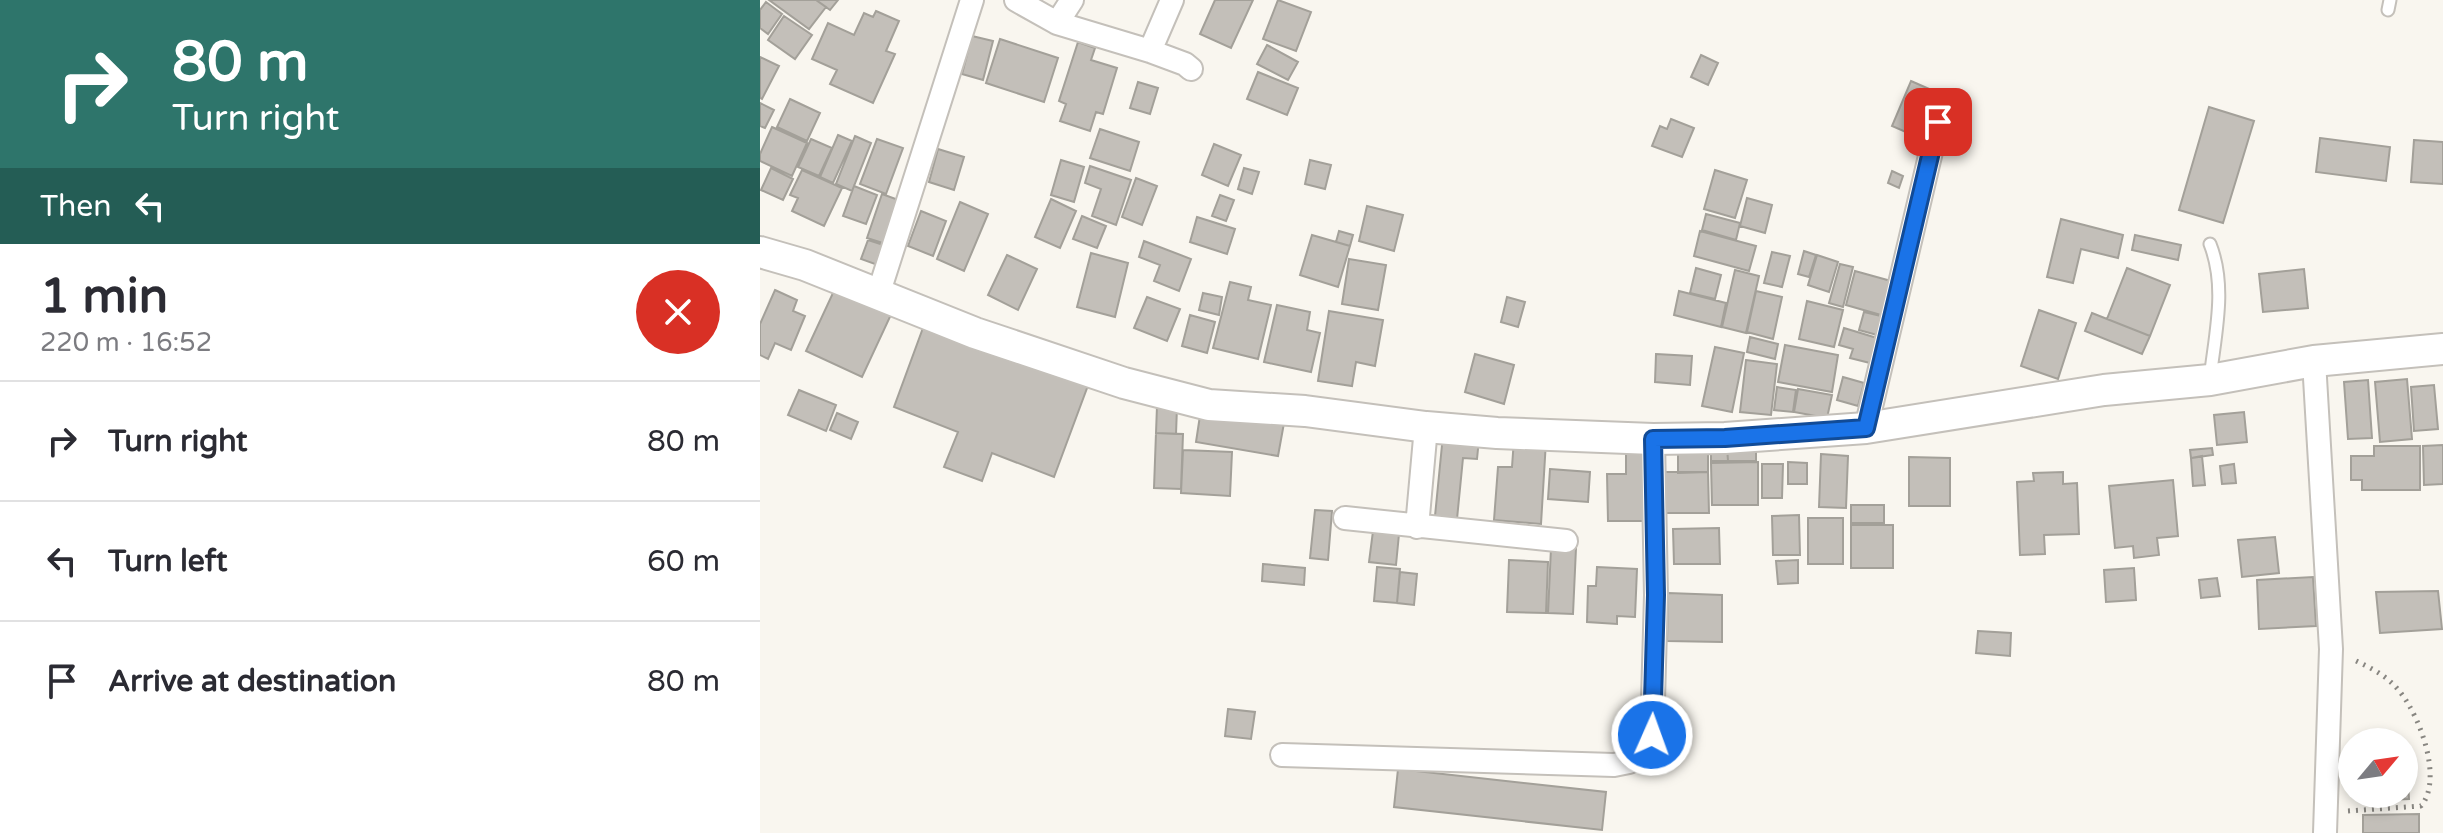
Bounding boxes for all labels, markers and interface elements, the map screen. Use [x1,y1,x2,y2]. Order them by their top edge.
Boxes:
text: 80 m [172,29,308,96]
icon: right [40,32,144,136]
pin [1904,88,1972,156]
text: Turn right [172,97,339,140]
icon: arrive [1916,100,1960,144]
icon: left [128,184,172,228]
text: Then [40,188,112,225]
text: 1 min [40,268,168,326]
button: close [636,270,720,354]
text: 220 m · 16:52 [40,327,212,358]
icon: right [40,419,84,463]
text: Turn right [108,423,248,460]
text: 80 m [647,423,720,460]
icon: left [40,539,84,583]
text: Turn left [108,543,227,580]
text: 60 m [647,543,720,580]
icon: arrive [40,659,84,703]
text: Arrive at destination [108,663,396,700]
text: 80 m [647,663,720,700]
position arrow [1610,693,1694,777]
north arrow [2338,728,2418,808]
map controls [2338,728,2418,808]

